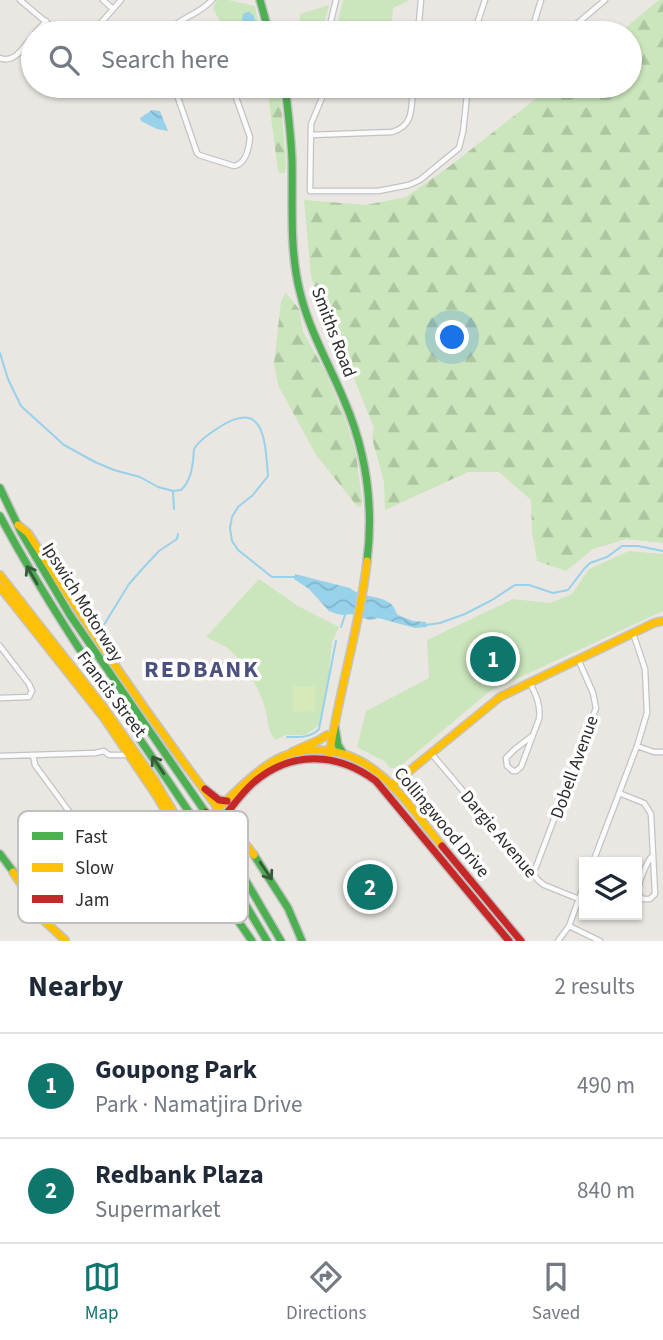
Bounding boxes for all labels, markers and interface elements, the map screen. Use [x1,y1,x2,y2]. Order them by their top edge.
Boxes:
search box [21,21,642,98]
icon: search [45,41,83,79]
text: Search here [101,41,229,78]
street label: Smiths Road [305,284,362,381]
your location [435,320,469,354]
street label: Ipswich Motorway [36,538,130,667]
one-way arrow [25,566,39,586]
pin: 1 [470,633,516,685]
street label: Francis Street [71,646,152,743]
district label: REDBANK [144,652,260,687]
street label: Dobell Avenue [544,712,605,822]
one-way arrow [151,755,165,775]
street label: Collingwood Drive [388,762,495,883]
street label: Dargie Avenue [454,785,543,884]
legend [18,811,248,923]
text: Fast [75,824,108,851]
text: Slow [75,855,114,882]
map controls [579,857,642,920]
button: layers [579,857,642,920]
one-way arrow [259,861,273,881]
pin: 2 [347,861,393,913]
text: Jam [75,887,109,914]
text: Nearby [28,965,123,1008]
text: 2 results [555,970,635,1003]
text: Goupong Park [95,1051,257,1088]
text: 1 [45,1069,57,1102]
text: 490 m [577,1069,635,1102]
text: Park · Namatjira Drive [95,1088,302,1121]
text: Redbank Plaza [95,1156,264,1193]
text: 2 [45,1174,57,1207]
text: 840 m [577,1174,635,1207]
text: Supermarket [95,1193,221,1226]
tab: Map [83,1258,121,1327]
tab: Directions [286,1258,366,1327]
tab: Saved [532,1258,580,1327]

